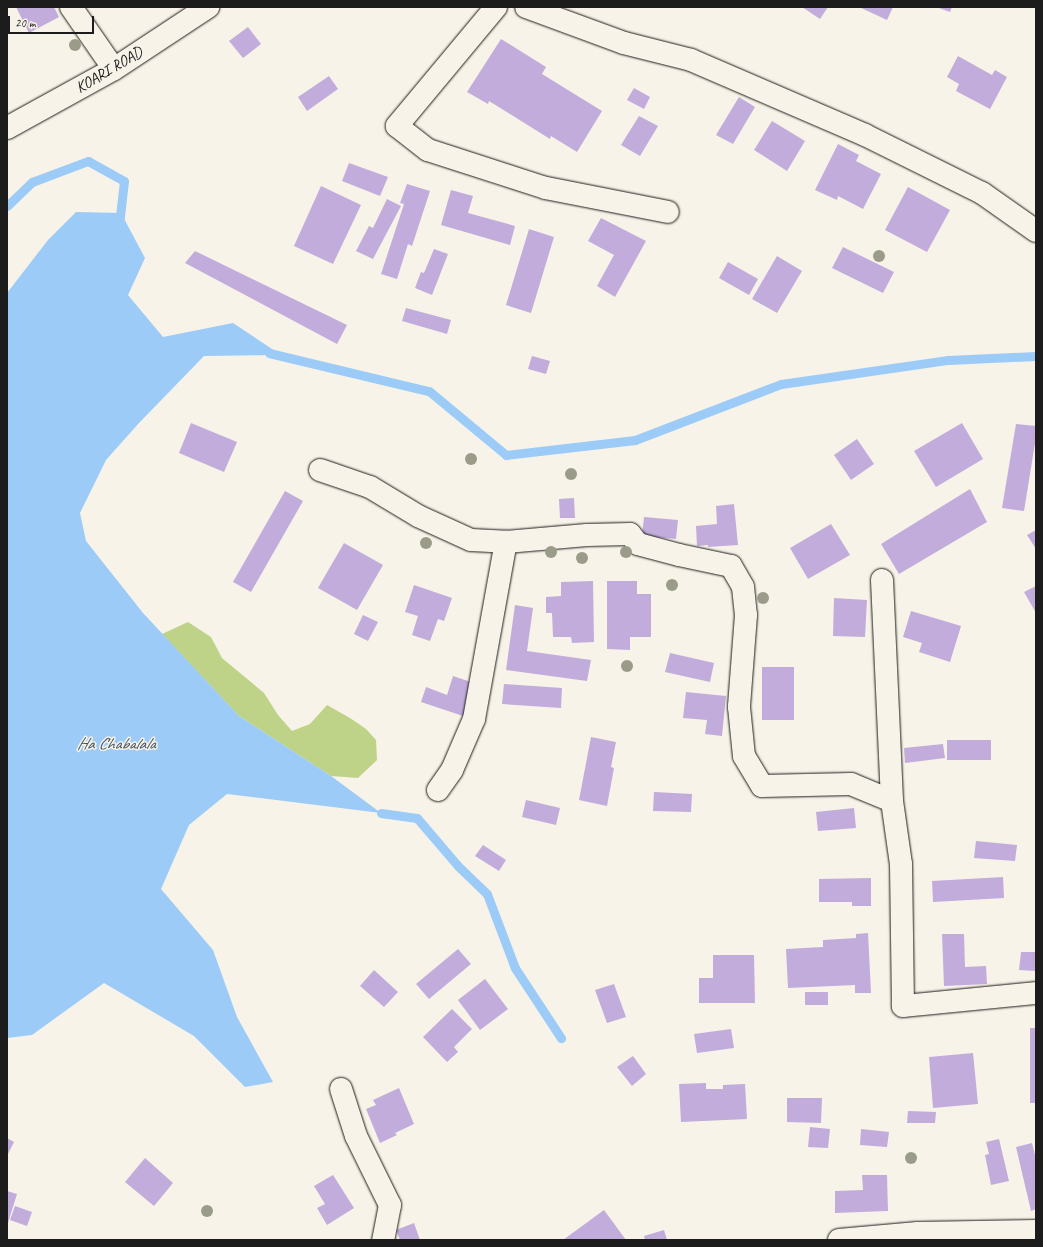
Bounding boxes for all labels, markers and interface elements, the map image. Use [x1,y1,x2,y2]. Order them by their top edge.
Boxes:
scale bar [10,8,96,34]
text: 20 m [15,15,35,31]
street label: KOARI ROAD [72,42,146,98]
water label: Ha Chabalala [77,734,155,754]

